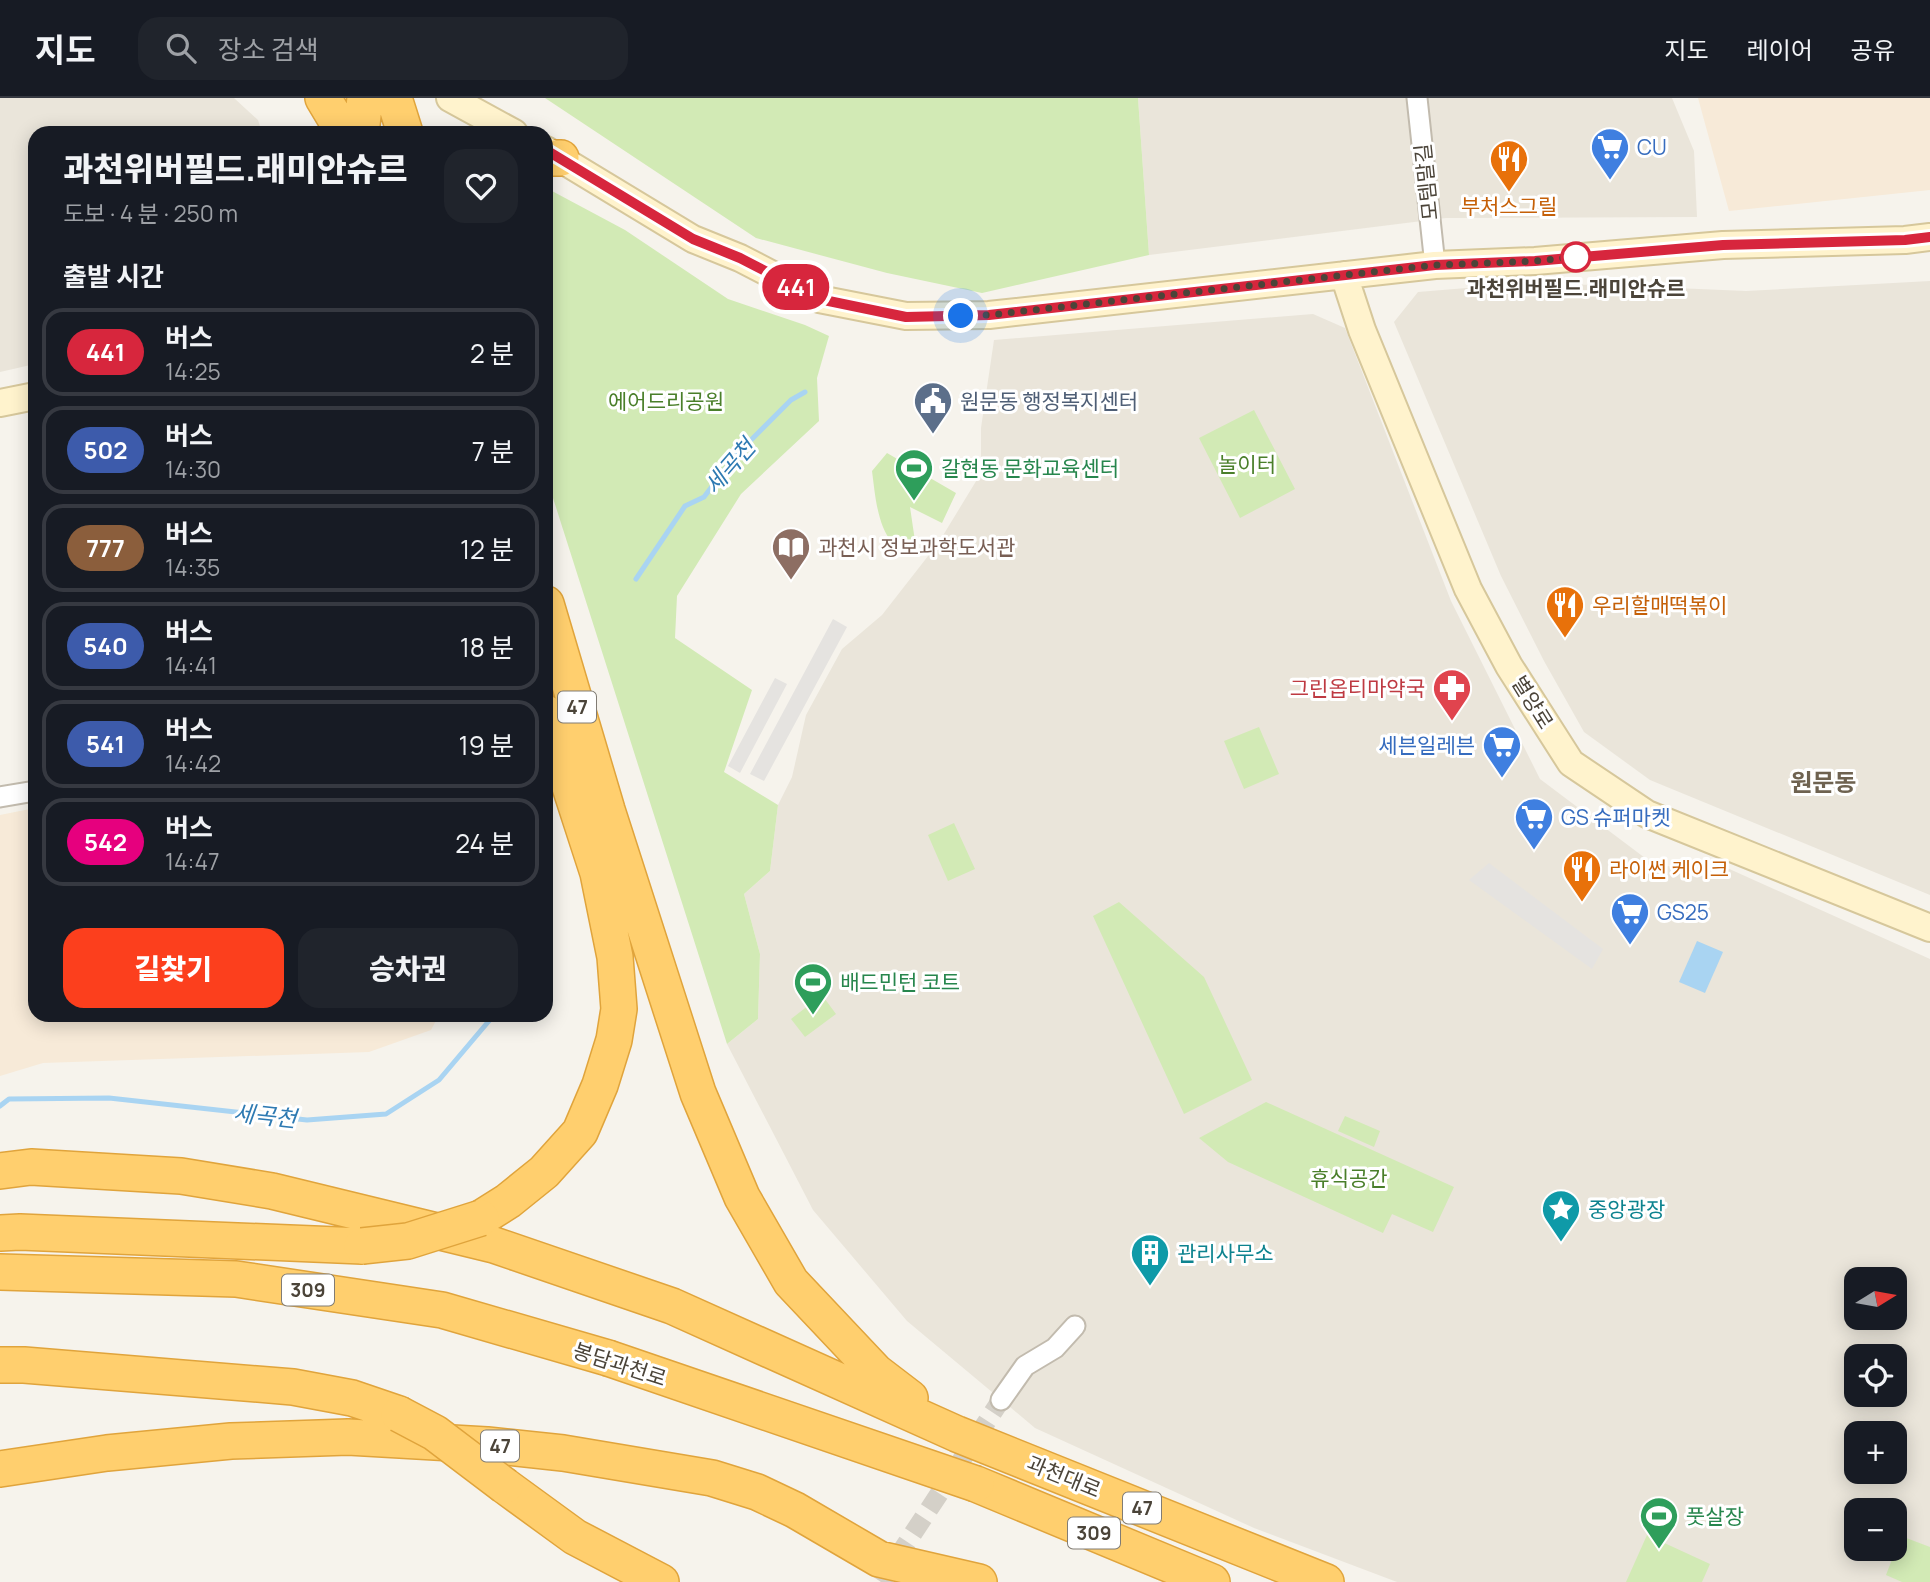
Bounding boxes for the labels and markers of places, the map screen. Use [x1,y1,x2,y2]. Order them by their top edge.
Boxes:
supermarket icon: CU [1589,126,1631,181]
place label: CU [1637,133,1667,161]
restaurant icon: 부처스그릴 [1488,138,1530,193]
place label: 부처스그릴 [1461,192,1557,220]
marker: 과천위버필드.래미안슈르 [1561,242,1591,272]
place label: 과천위버필드.래미안슈르 [1467,274,1685,302]
public building icon: 원문동 행정복지센터 [912,380,954,435]
place label: 원문동 행정복지센터 [960,387,1138,415]
sports icon: 갈현동 문화교육센터 [893,447,935,502]
place label: 갈현동 문화교육센터 [941,454,1119,482]
library icon: 과천시 정보과학도서관 [770,526,812,581]
place label: 과천시 정보과학도서관 [818,533,1015,561]
restaurant icon: 우리할매떡볶이 [1544,584,1586,639]
place label: 우리할매떡볶이 [1592,591,1727,619]
pharmacy icon: 그린옵티마약국 [1431,667,1473,722]
place label: 그린옵티마약국 [1290,674,1425,702]
supermarket icon: 세븐일레븐 [1481,724,1523,779]
place label: 세븐일레븐 [1378,731,1475,759]
supermarket icon: GS 슈퍼마켓 [1513,796,1555,851]
place label: GS 슈퍼마켓 [1561,803,1670,831]
restaurant icon: 라이썬 케이크 [1561,848,1603,903]
place label: 라이썬 케이크 [1609,855,1729,883]
supermarket icon: GS25 [1609,891,1651,946]
place label: GS25 [1657,898,1709,926]
sports icon: 배드민턴 코트 [792,961,834,1016]
place label: 배드민턴 코트 [840,968,960,996]
place icon: 중앙광장 [1540,1188,1582,1243]
place label: 중앙광장 [1588,1195,1665,1223]
building icon: 관리사무소 [1129,1232,1171,1287]
place label: 관리사무소 [1177,1239,1274,1267]
sports icon: 풋살장 [1638,1495,1680,1550]
place label: 풋살장 [1686,1502,1744,1530]

